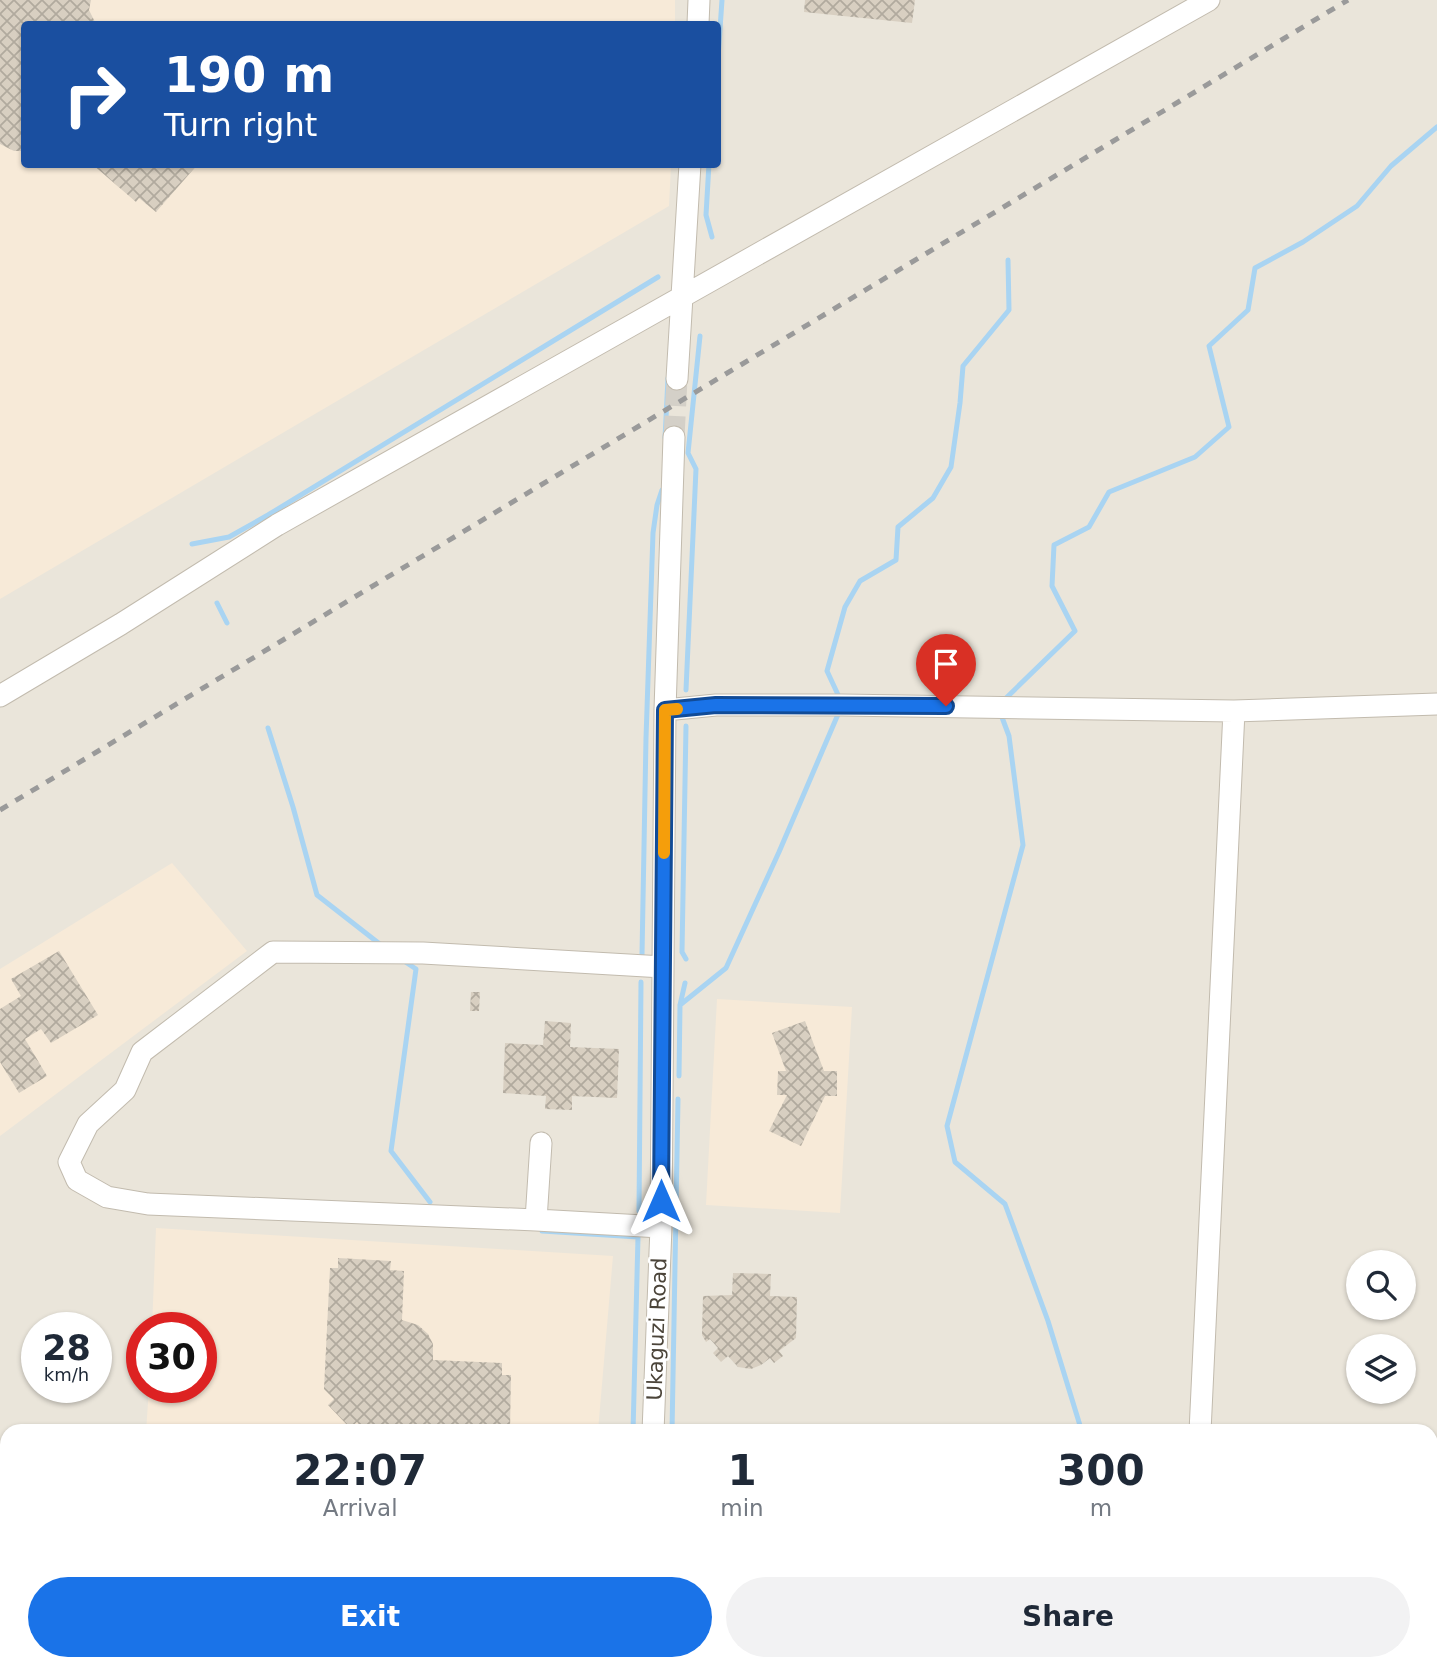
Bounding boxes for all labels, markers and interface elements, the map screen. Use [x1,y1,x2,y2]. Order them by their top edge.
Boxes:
text: 190 m [164,47,334,104]
icon: right [49,49,140,140]
text: Turn right [164,106,317,144]
pin [916,634,976,706]
icon: arrive [927,645,965,683]
position arrow [624,1164,698,1238]
map controls [1346,1250,1416,1404]
button: search [1346,1250,1416,1320]
street label: Ukaguzi Road [643,1257,671,1401]
speed limit sign: 30 [126,1312,217,1403]
text: 28 [42,1328,91,1368]
button: layers [1346,1334,1416,1404]
text: km/h [44,1364,89,1385]
text: 22:07 [293,1446,427,1495]
text: 1 [727,1446,757,1495]
text: 300 [1057,1446,1145,1495]
text: Arrival [323,1495,398,1521]
text: min [720,1495,764,1521]
text: m [1090,1495,1112,1521]
button: Exit [28,1577,712,1657]
button: Share [726,1577,1410,1657]

